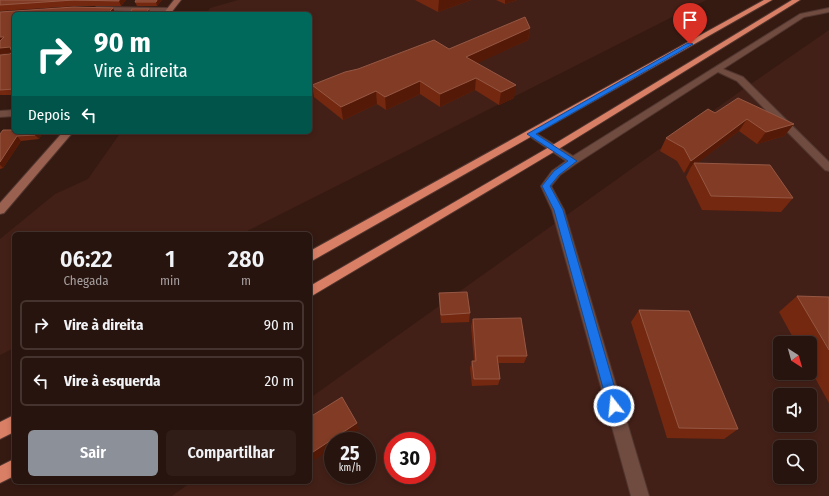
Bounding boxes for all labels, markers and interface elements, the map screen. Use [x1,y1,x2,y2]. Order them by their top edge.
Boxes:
pin [673,3,707,44]
icon: arrive [679,9,701,31]
text: 90 m [94,26,151,59]
icon: right [28,28,80,80]
text: Vire à direita [94,60,188,82]
icon: left [78,104,100,126]
text: Depois [28,106,70,124]
text: 06:22 [60,245,112,273]
text: 1 [165,245,175,273]
text: 280 [228,245,264,273]
text: Chegada [63,273,109,288]
text: min [160,273,180,288]
text: m [241,273,251,288]
icon: right [30,314,52,336]
text: Vire à direita [64,316,143,334]
text: 90 m [264,316,294,334]
north arrow [773,336,817,380]
map controls [773,336,817,484]
icon: left [30,370,52,392]
text: Vire à esquerda [64,372,161,390]
text: 20 m [265,372,294,390]
position arrow [593,385,635,427]
button: sound [773,388,817,432]
button: Sair [28,430,158,476]
button: Compartilhar [166,430,296,476]
speed limit sign: 30 [384,432,436,484]
button: search [773,440,817,484]
text: 25 [340,441,360,465]
text: km/h [339,462,361,474]

